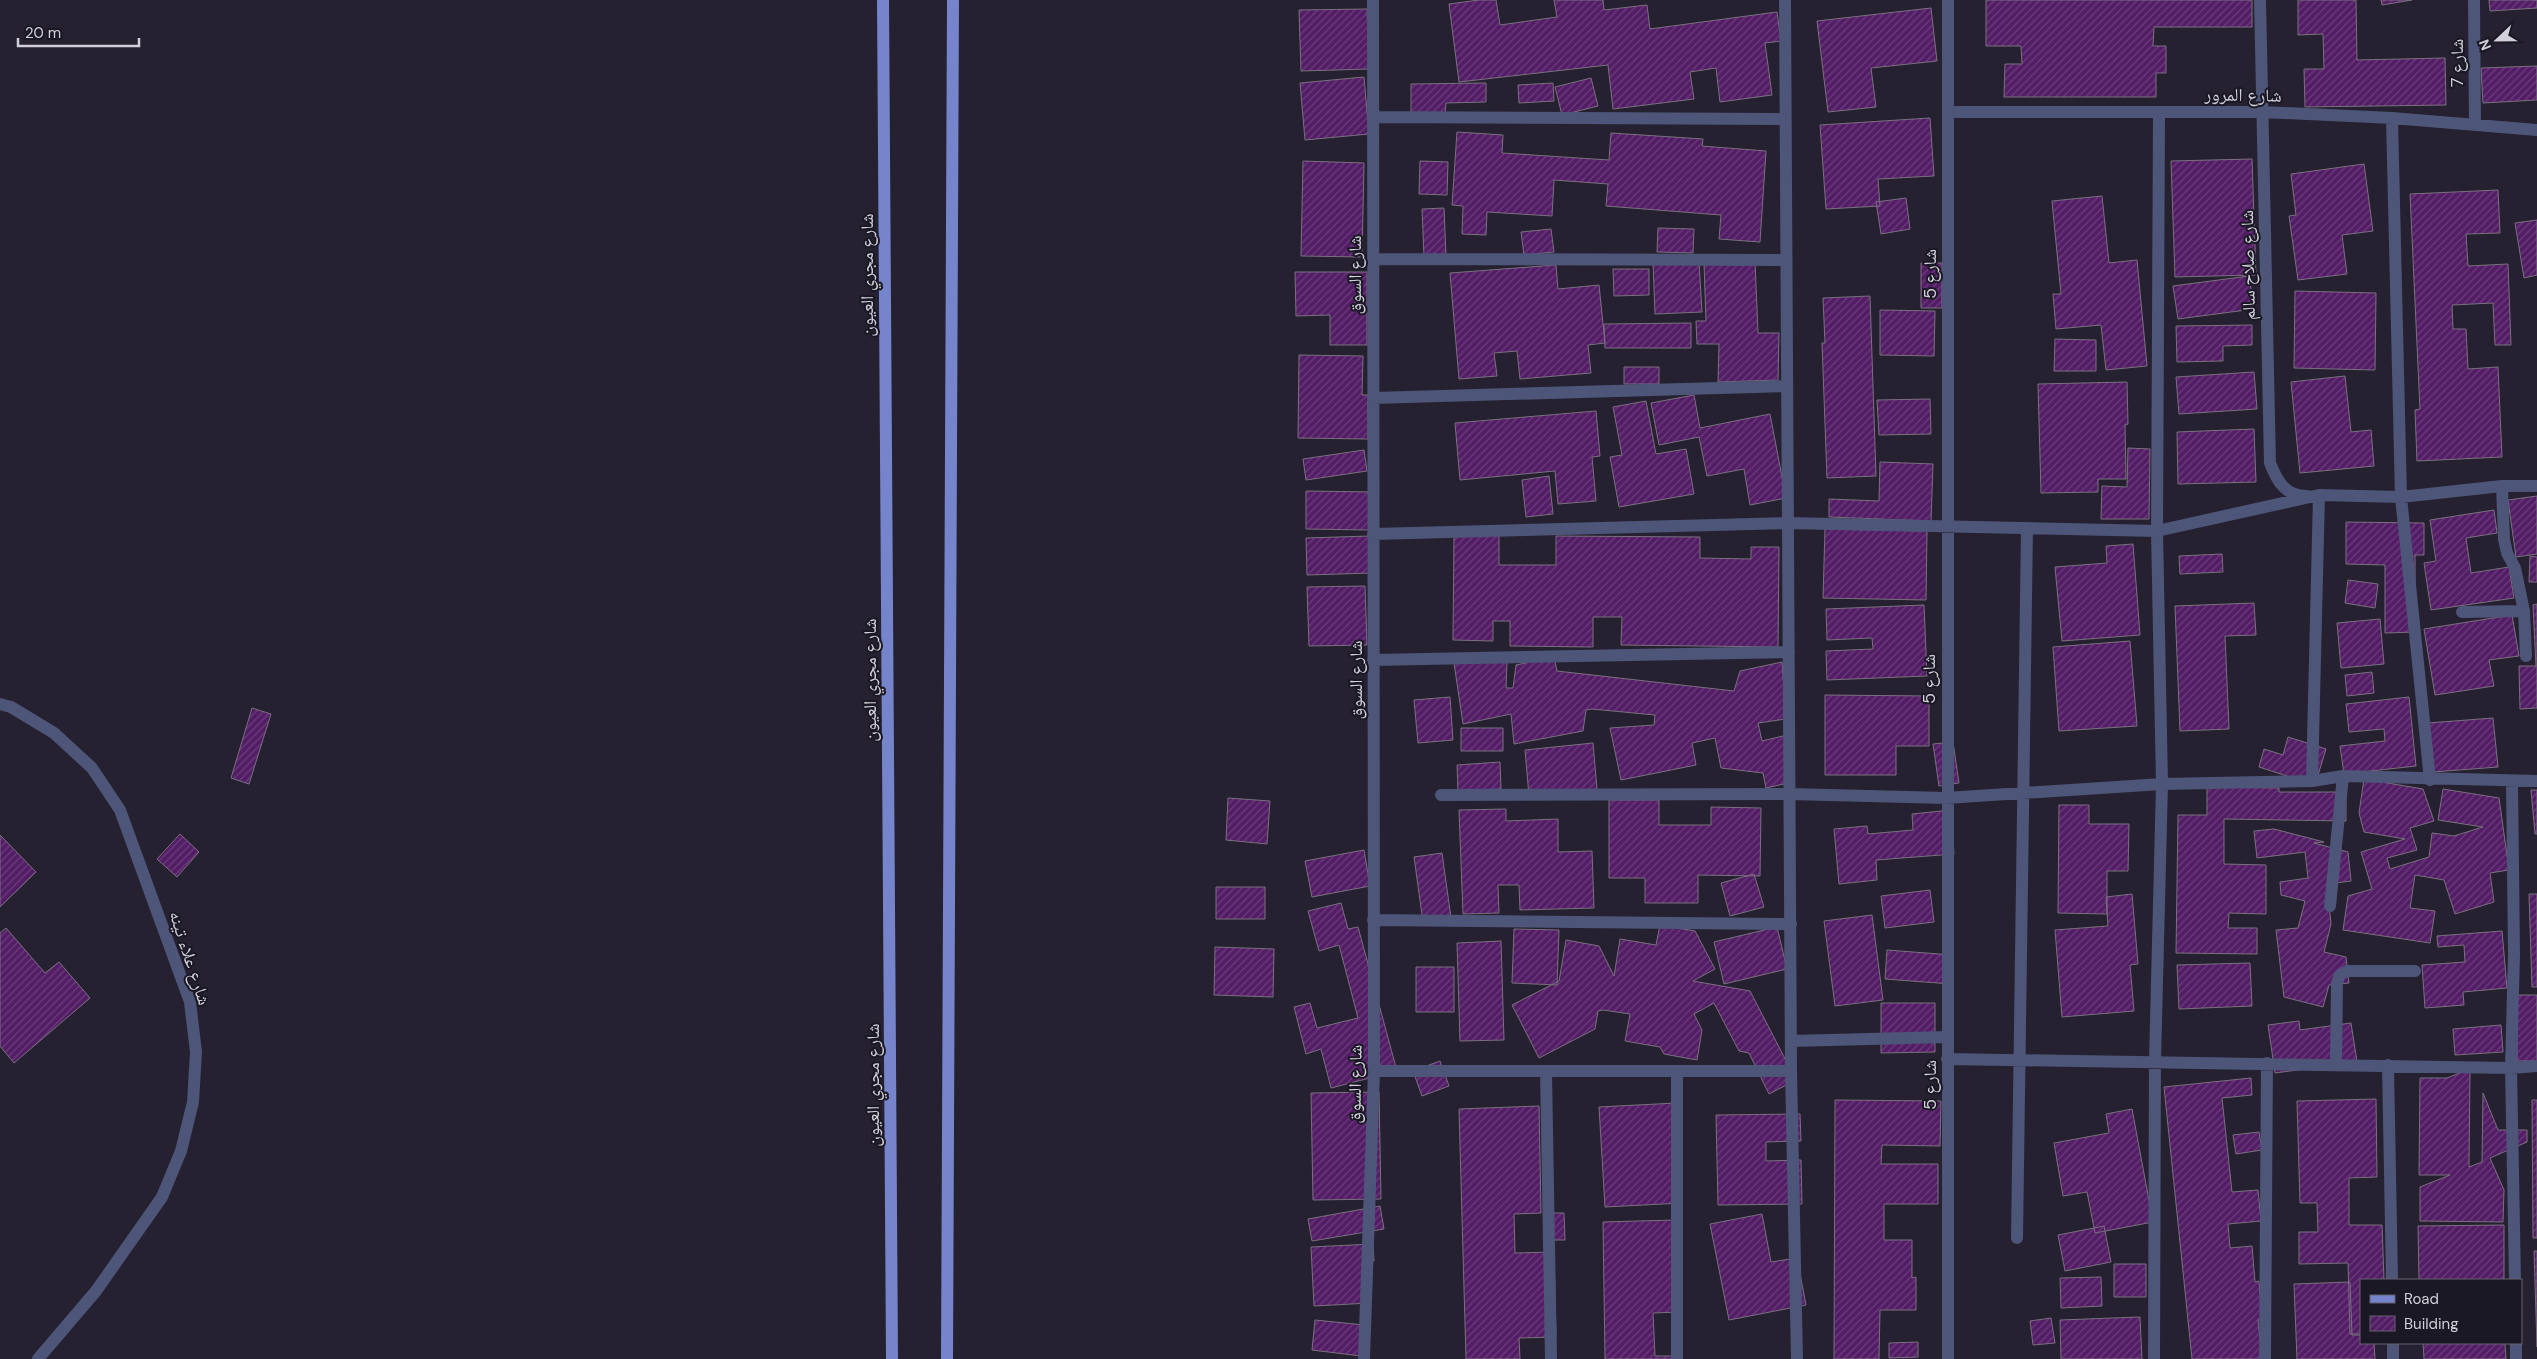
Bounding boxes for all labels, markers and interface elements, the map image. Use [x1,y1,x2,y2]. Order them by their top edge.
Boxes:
scale bar [18,15,139,47]
north arrow [2472,15,2522,65]
text: 20 m [25,23,61,43]
text: N [2475,37,2495,53]
street label: شارع 7 [2445,39,2469,87]
street label: شارع المرور [2203,82,2282,108]
street label: شارع صلاح سالم [2235,210,2261,320]
street label: شارع مجري العيون [855,213,882,337]
street label: شارع السوق [1343,235,1367,315]
street label: شارع 5 [1918,249,1942,299]
street label: شارع مجري العيون [858,618,885,742]
street label: شارع السوق [1344,640,1368,720]
street label: شارع 5 [1917,654,1941,704]
street label: شارع علاء تينه [163,908,217,1008]
street label: شارع مجري العيون [861,1023,888,1147]
street label: شارع السوق [1342,1044,1368,1124]
street label: شارع 5 [1918,1060,1942,1110]
legend [2360,1279,2522,1344]
text: Road [2404,1289,2439,1309]
text: Building [2404,1314,2459,1334]

